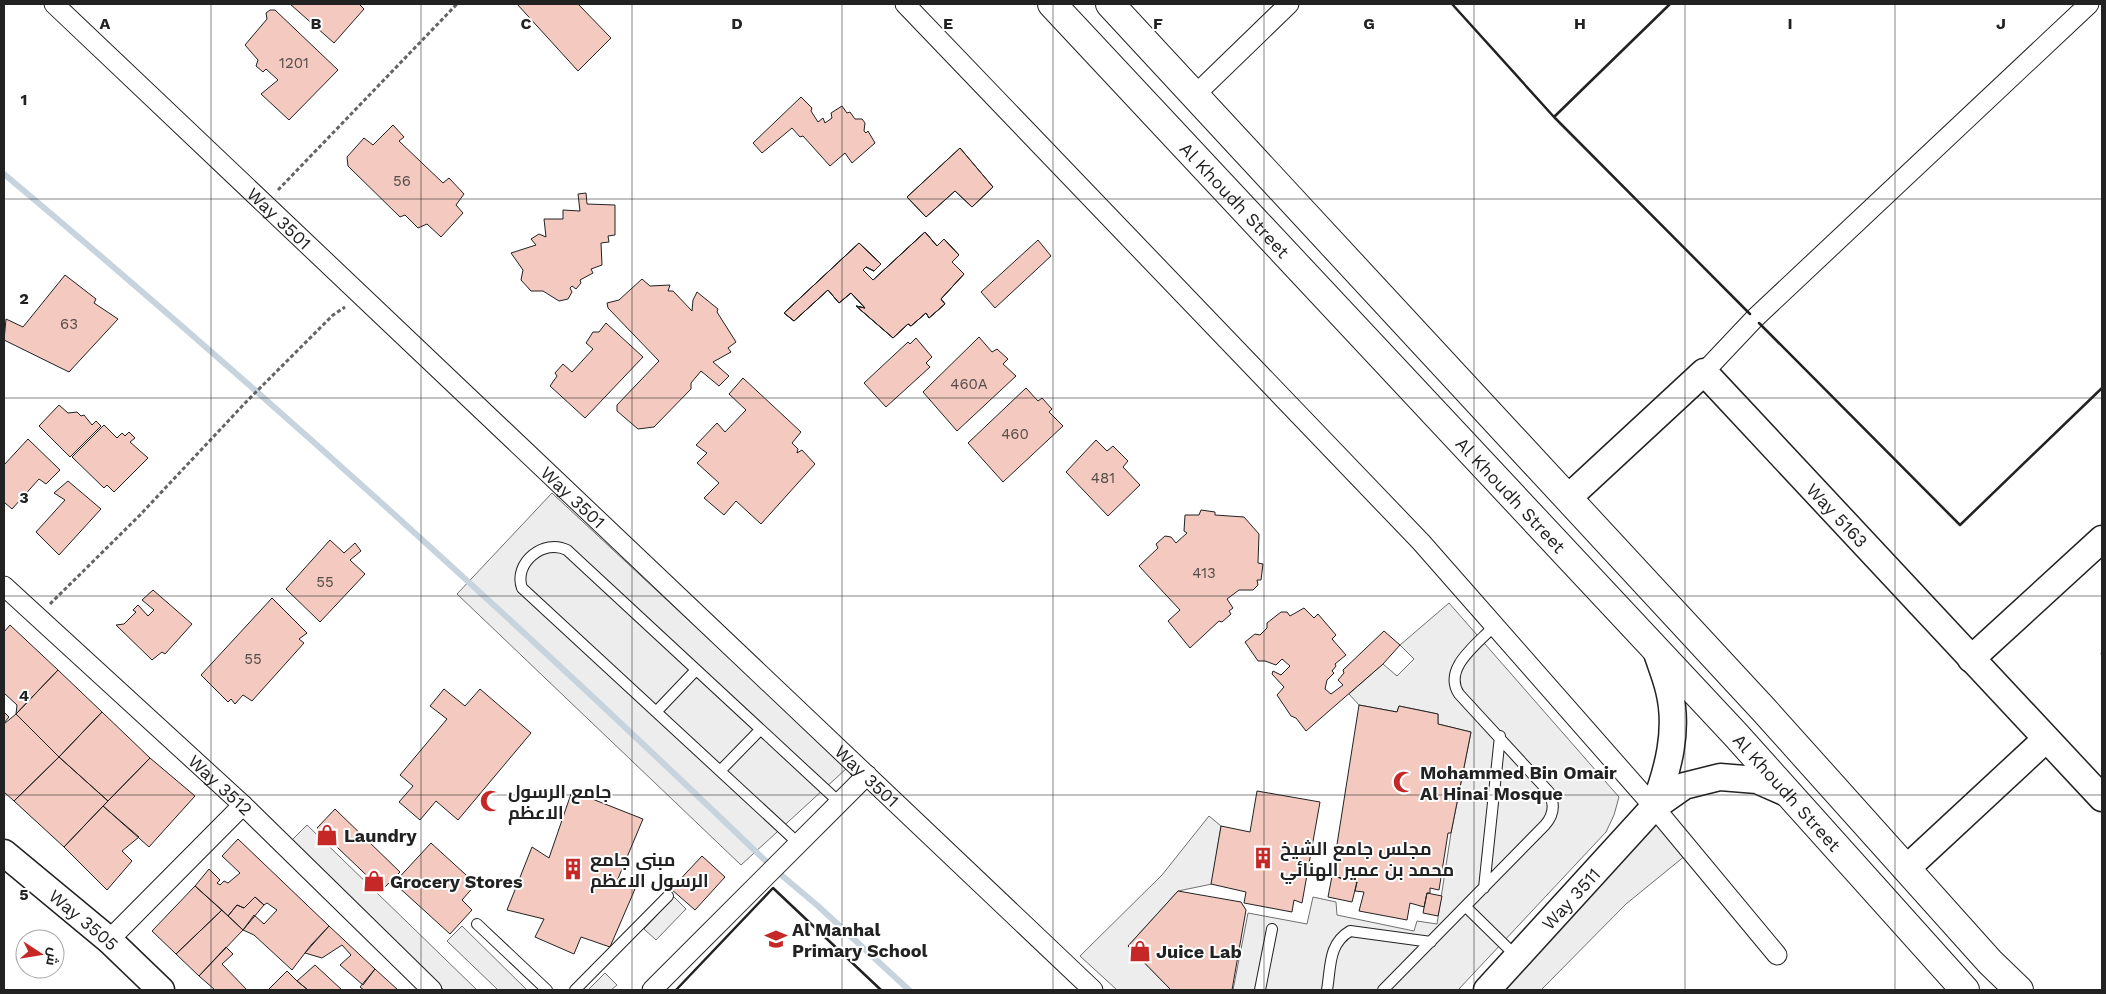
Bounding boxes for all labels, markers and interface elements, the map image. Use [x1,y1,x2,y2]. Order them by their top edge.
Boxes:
text: A [100,14,111,33]
text: B [311,14,322,33]
text: C [521,14,532,33]
text: D [731,14,743,33]
text: E [943,14,953,33]
text: F [1153,14,1163,33]
text: G [1363,14,1375,33]
text: H [1574,14,1586,33]
text: I [1787,14,1793,33]
text: J [1996,14,2006,33]
house number: 1201 [279,54,309,72]
text: 1 [21,90,27,109]
street label: Al Khoudh Street [1176,138,1295,262]
house number: 56 [393,172,411,190]
street label: Way 3501 [243,183,316,253]
text: 2 [19,289,29,308]
house number: 63 [60,315,78,333]
house number: 460A [950,375,988,393]
house number: 460 [1001,425,1029,443]
street label: Al Khoudh Street [1452,433,1571,557]
street label: Way 3501 [537,462,610,532]
house number: 481 [1091,469,1115,487]
street label: Way 5163 [1802,478,1873,551]
text: 3 [19,488,29,507]
house number: 413 [1192,564,1216,582]
house number: 55 [316,573,334,591]
house number: 55 [244,650,262,668]
text: 4 [19,686,29,705]
street label: Al Khoudh Street [1729,729,1846,856]
street label: Way 3501 [831,740,904,811]
street label: Way 3512 [184,750,257,819]
place label: Mohammed Bin Omair Al Hinai Mosque [1420,762,1617,804]
mosque icon: Mohammed Bin Omair Al Hinai Mosque [1391,769,1417,795]
place label: جامع الرسول الاعظم [508,781,611,825]
mosque icon: جامع الرسول الاعظم [478,788,504,814]
shop icon: Laundry [314,822,340,848]
place label: Laundry [344,825,418,846]
place label: مجلس جامع الشيخ محمد بن عمير الهنائي [1280,838,1454,885]
building icon: مجلس جامع الشيخ محمد بن عمير الهنائي [1250,845,1276,871]
place label: مبنى جامع الرسول الاعظم [590,849,709,893]
building icon: مبنى جامع الرسول الاعظم [560,856,586,882]
street label: Way 3511 [1537,863,1604,934]
shop icon: Grocery Stores [361,868,387,894]
place label: Grocery Stores [390,871,523,892]
text: 5 [19,885,29,904]
street label: Way 3505 [45,885,123,954]
place label: Al Manhal Primary School [792,919,928,961]
school or university icon: Al Manhal Primary School [763,926,789,952]
north arrow [15,929,65,979]
shop icon: Juice Lab [1127,938,1153,964]
place label: Juice Lab [1156,941,1242,962]
text: ش [42,946,62,967]

